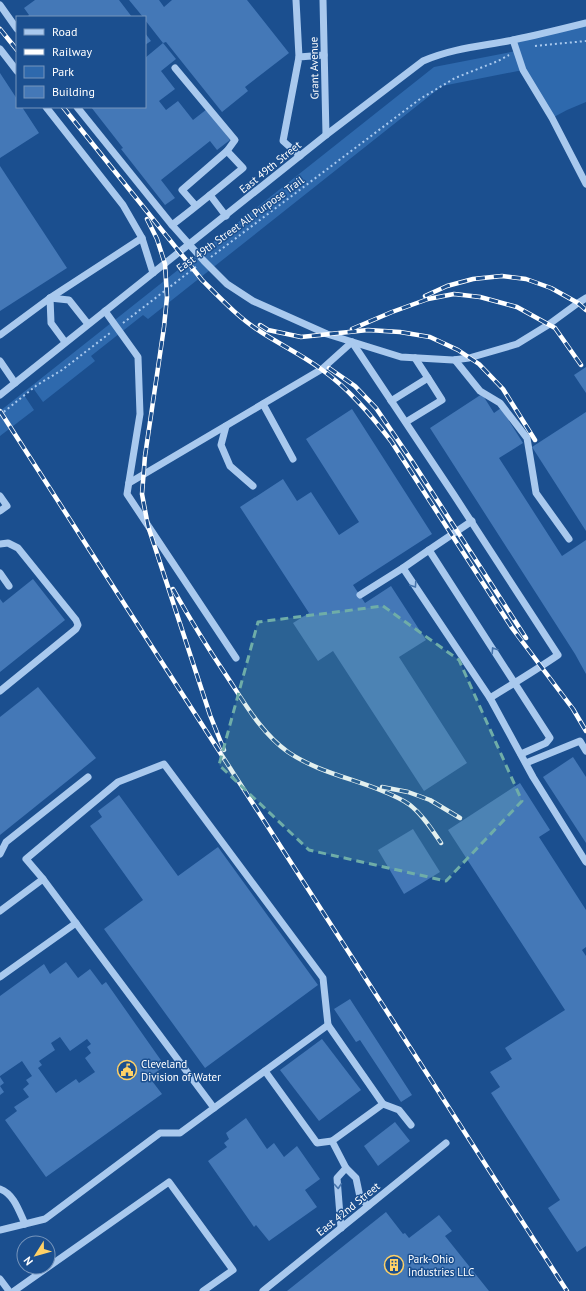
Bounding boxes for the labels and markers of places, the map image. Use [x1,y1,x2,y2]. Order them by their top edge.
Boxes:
place label: Cleveland Division of Water [141,1057,221,1084]
public building icon: Cleveland Division of Water [116,1059,138,1081]
place label: Park-Ohio Industries LLC [408,1252,474,1279]
building icon: Park-Ohio Industries LLC [383,1254,405,1276]

